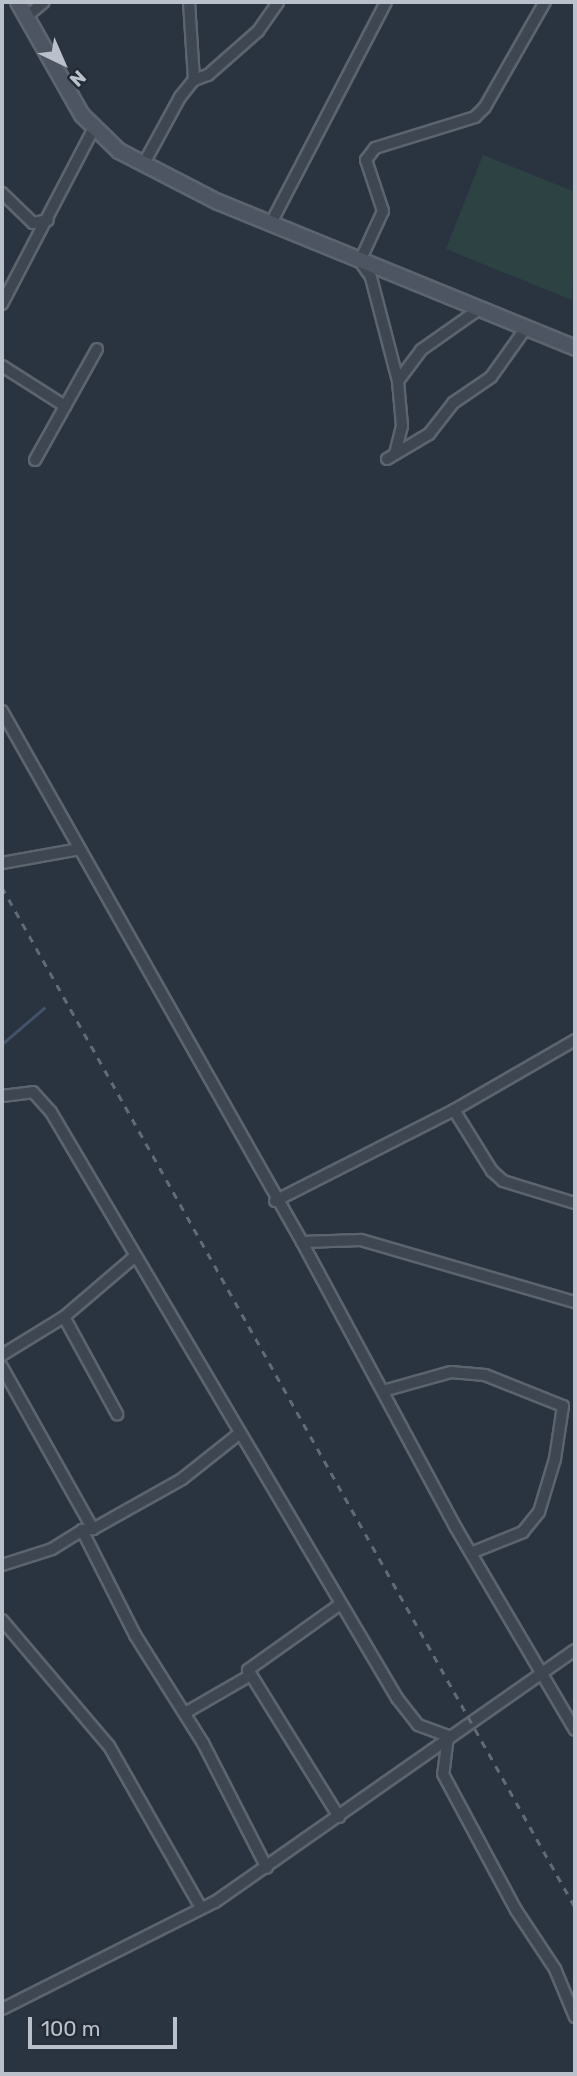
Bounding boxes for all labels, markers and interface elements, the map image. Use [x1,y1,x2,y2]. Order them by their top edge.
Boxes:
north arrow [28,28,98,98]
text: N [65,65,91,91]
scale bar [32,2002,180,2046]
text: 100 m [41,2016,100,2041]

